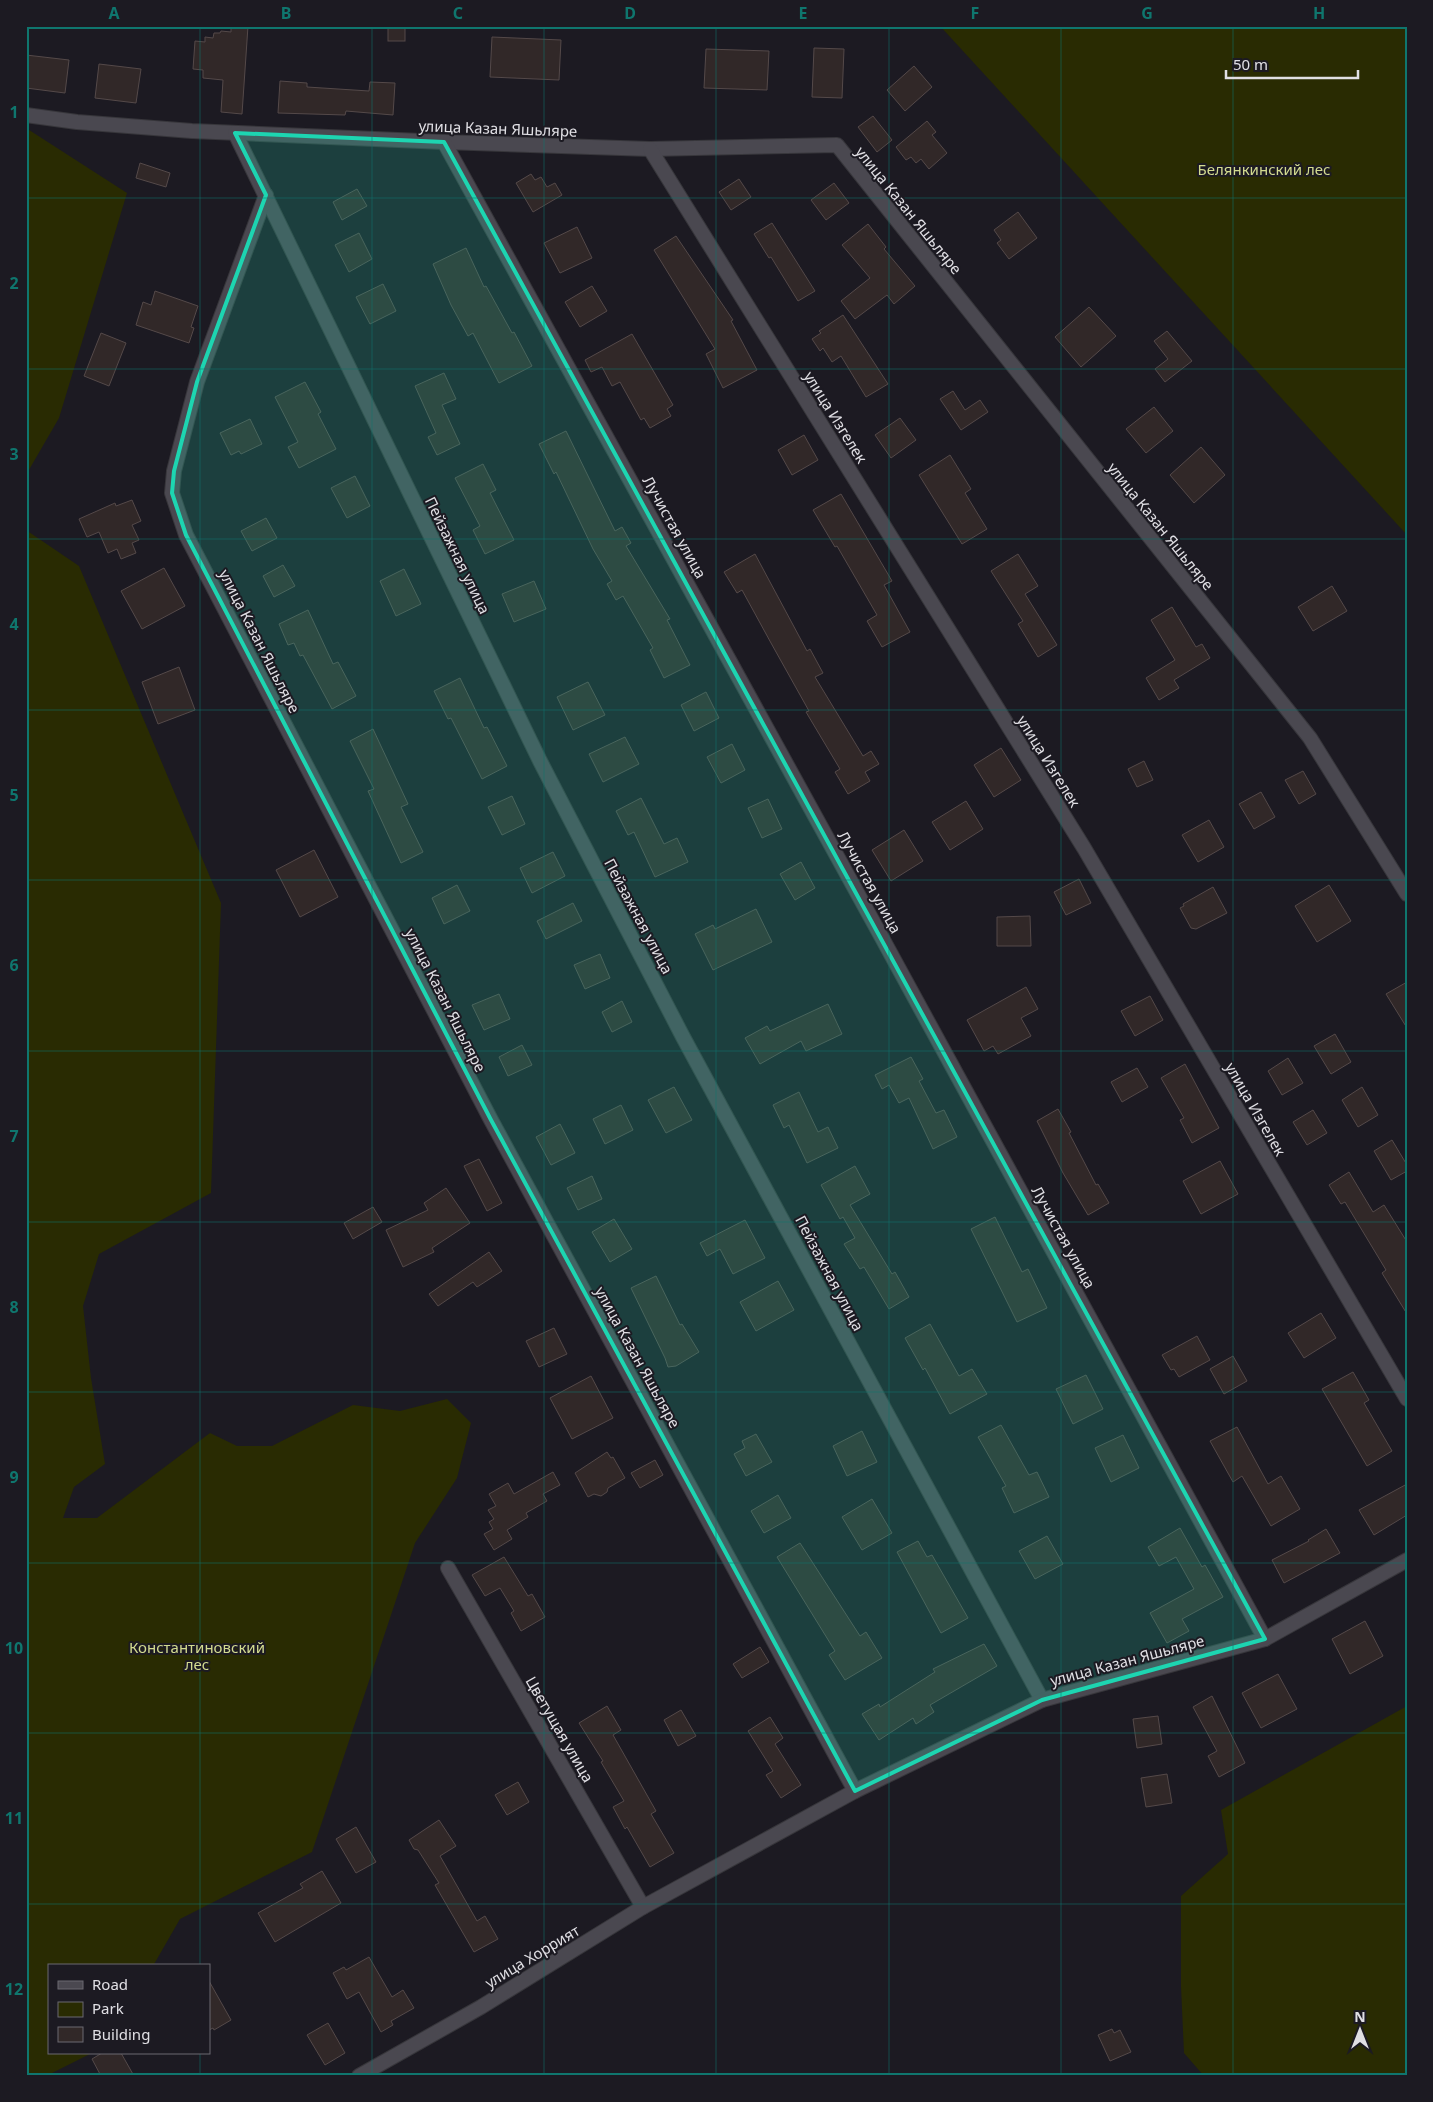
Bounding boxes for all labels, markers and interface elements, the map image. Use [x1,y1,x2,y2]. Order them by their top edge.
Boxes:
text: A [108,2,120,24]
text: B [281,2,291,24]
text: C [453,2,463,24]
text: D [624,2,636,24]
text: E [799,2,808,24]
text: F [971,2,979,24]
text: G [1141,2,1153,24]
text: H [1313,2,1325,24]
scale bar [1226,48,1358,80]
text: 50 m [1233,54,1268,74]
text: 1 [9,101,19,123]
street label: улица Казан Яшьляре [418,115,578,141]
street label: улица Казан Яшьляре [851,142,967,278]
park label: Белянкинский лес [1198,159,1331,179]
text: 2 [9,272,19,294]
street label: улица Изгелек [800,367,872,467]
text: 3 [9,443,19,465]
street label: улица Казан Яшьляре [1103,458,1219,594]
street label: Лучистая улица [639,472,711,582]
street label: Пейзажная улица [421,493,495,617]
street label: улица Казан Яшьляре [215,566,305,716]
text: 4 [9,613,19,635]
street label: улица Изгелек [1013,711,1085,811]
text: 5 [9,784,19,806]
street label: Лучистая улица [834,827,906,937]
street label: Пейзажная улица [600,855,678,977]
street label: улица Казан Яшьляре [401,925,491,1075]
text: 6 [9,954,19,976]
street label: улица Изгелек [1221,1059,1291,1159]
text: 7 [9,1125,19,1147]
street label: Лучистая улица [1028,1182,1100,1292]
street label: Пейзажная улица [791,1212,869,1334]
street label: улица Казан Яшьляре [591,1283,685,1431]
text: 8 [9,1296,19,1318]
text: 9 [9,1466,19,1488]
street label: улица Казан Яшьляре [1048,1630,1206,1690]
text: 10 [5,1637,23,1659]
park label: Константиновский лес [129,1637,265,1674]
street label: Цветущая улица [522,1672,598,1786]
text: 11 [5,1807,23,1829]
street label: улица Хоррият [481,1920,583,1992]
legend [48,1964,210,2054]
text: Road [92,1974,128,1994]
text: 12 [5,1978,23,2000]
text: Park [92,1998,124,2018]
north arrow [1336,2004,1386,2054]
text: N [1354,2007,1366,2026]
text: Building [92,2024,150,2044]

